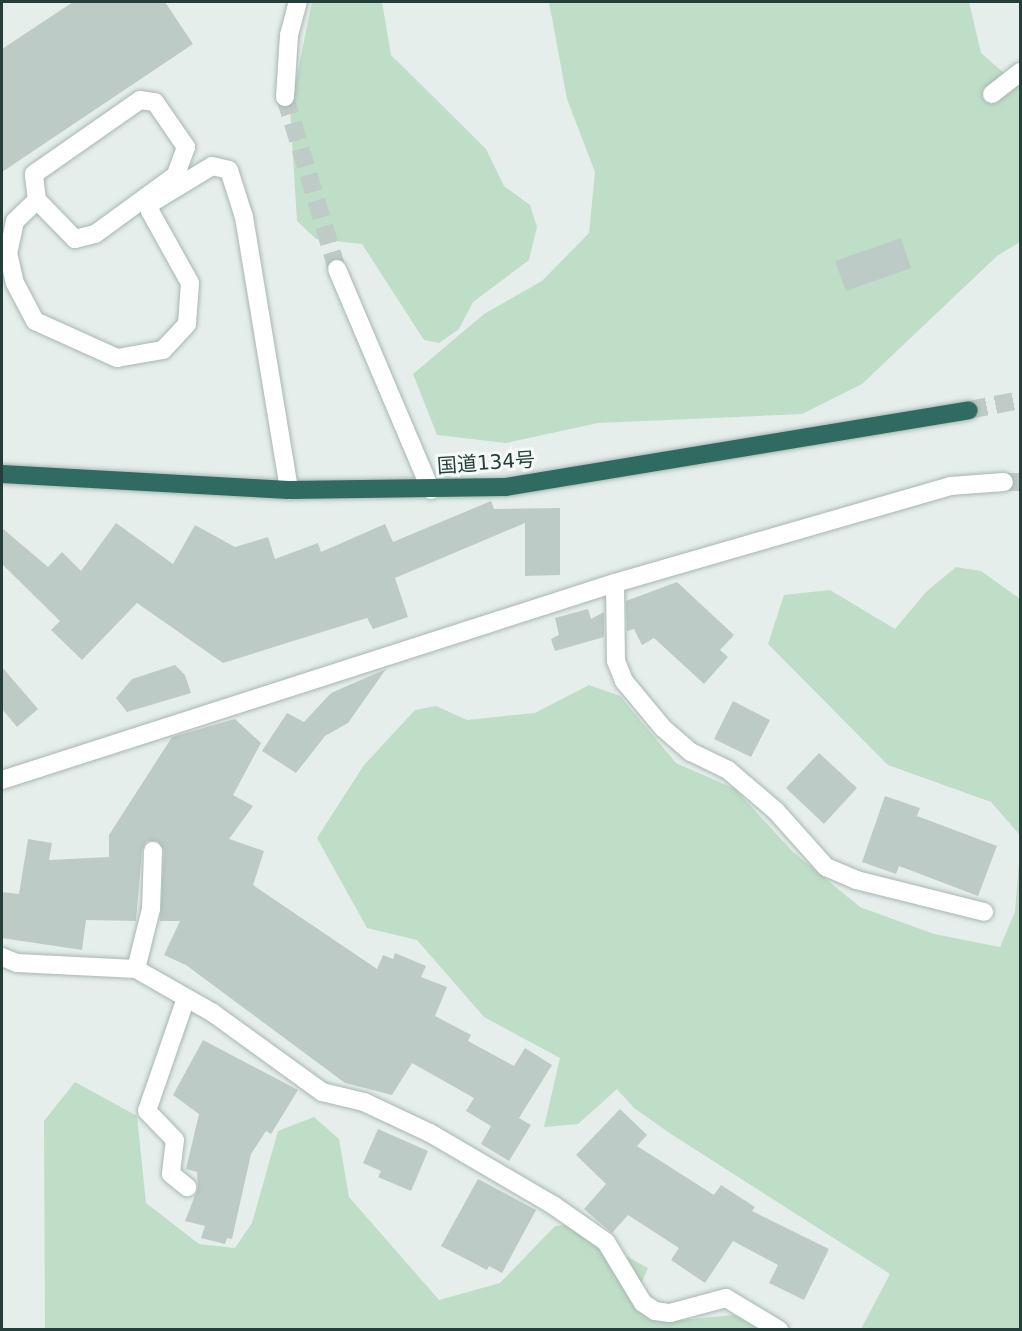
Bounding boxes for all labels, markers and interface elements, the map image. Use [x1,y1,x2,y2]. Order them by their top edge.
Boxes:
street label: 国道134号 [436,448,536,478]

